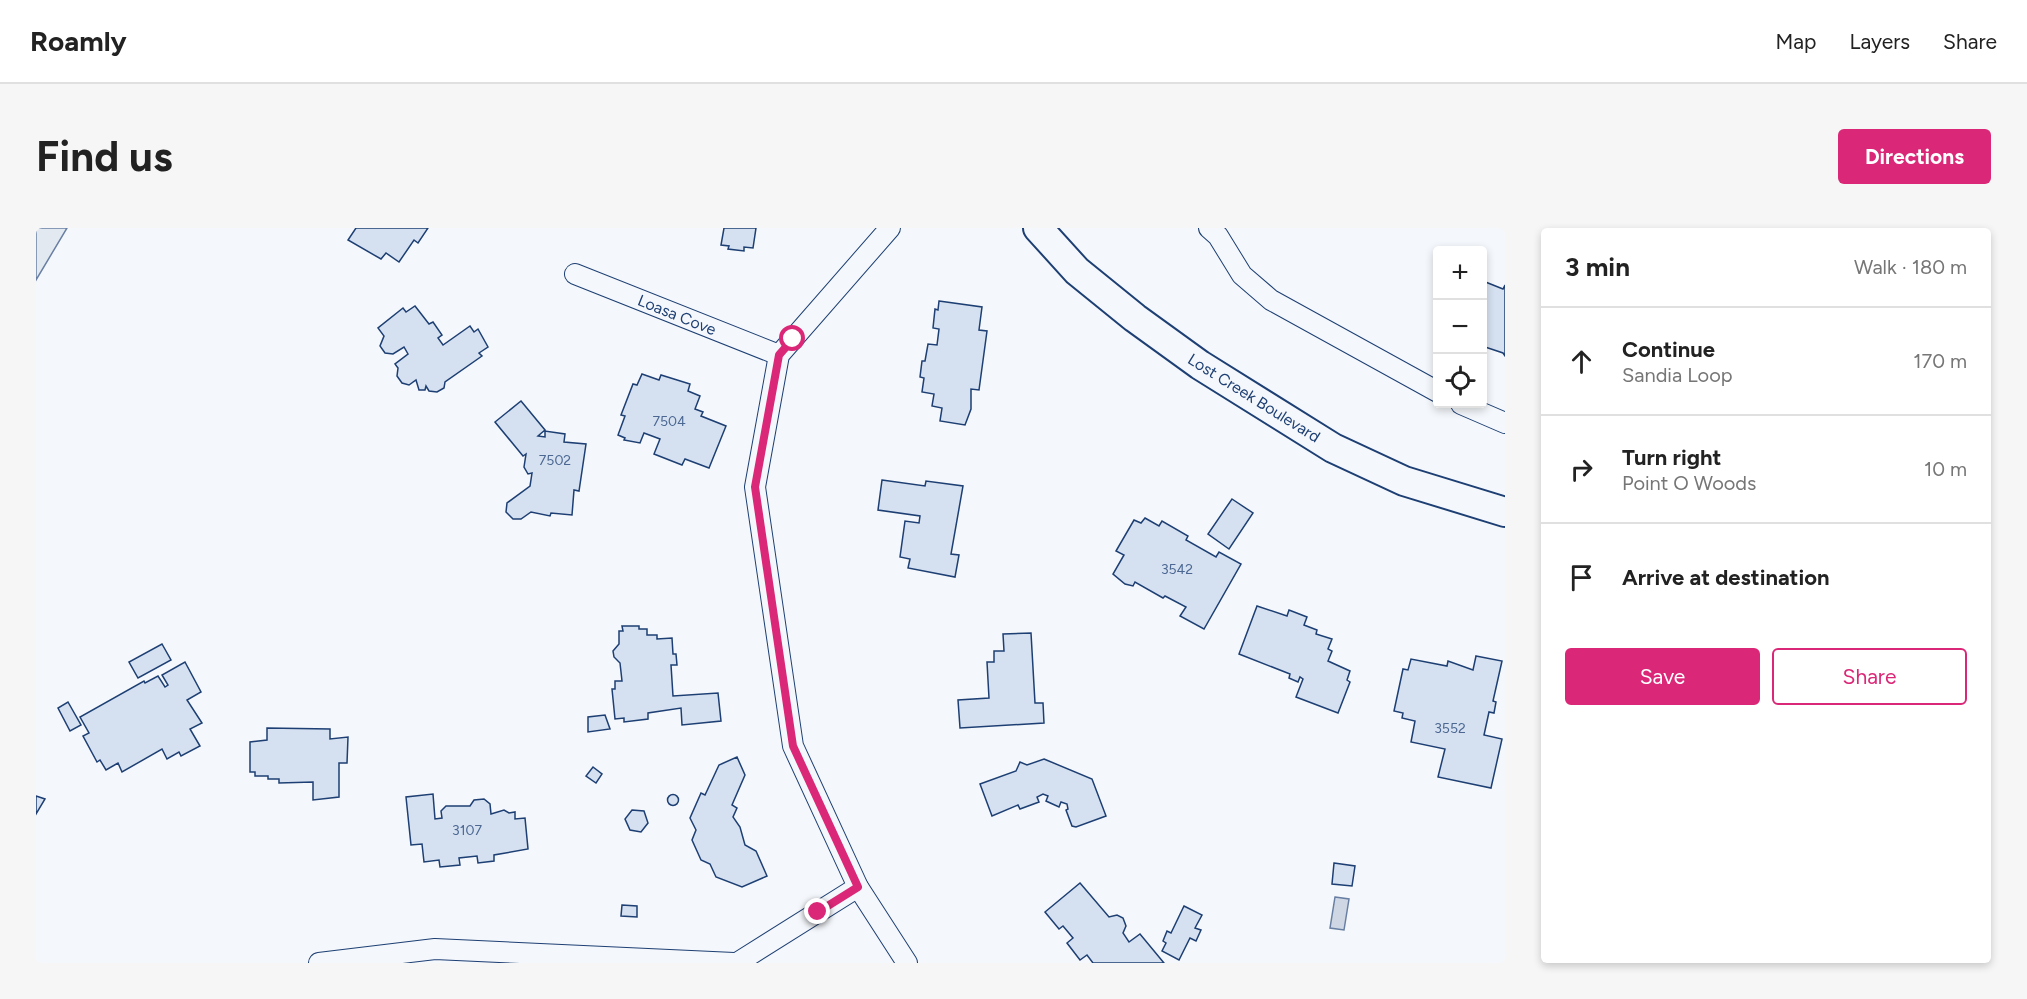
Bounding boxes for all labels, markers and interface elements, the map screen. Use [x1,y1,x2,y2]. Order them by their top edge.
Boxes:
text: Roamly [30,24,127,58]
text: Map [1776,29,1816,54]
text: Layers [1849,29,1910,54]
text: Share [1943,29,1997,54]
button: Directions [1838,129,1991,184]
text: Find us [36,131,173,182]
map controls [1433,246,1487,408]
button: + [1433,246,1487,300]
text: 3 min [1565,251,1630,283]
text: Walk · 180 m [1854,255,1967,279]
street label: Loasa Cove [635,291,719,339]
button: − [1433,300,1487,354]
route start [779,325,805,351]
text: Continue [1622,336,1715,363]
icon: ahead [1565,345,1598,378]
text: 170 m [1913,349,1967,373]
street label: Lost Creek Boulevard [1184,350,1324,446]
button: locate [1433,354,1487,408]
text: Sandia Loop [1622,363,1733,387]
house number: 7504 [652,413,686,430]
text: Turn right [1622,444,1721,471]
house number: 7502 [539,452,571,469]
icon: right [1565,453,1598,486]
text: 10 m [1924,457,1967,481]
text: Point O Woods [1622,471,1756,495]
house number: 3542 [1161,561,1193,578]
icon: arrive [1565,561,1598,594]
text: Arrive at destination [1622,564,1830,591]
button: Save [1565,648,1760,705]
button: Share [1772,648,1967,705]
house number: 3552 [1434,720,1466,737]
house number: 3107 [452,822,482,839]
route end [804,898,830,924]

